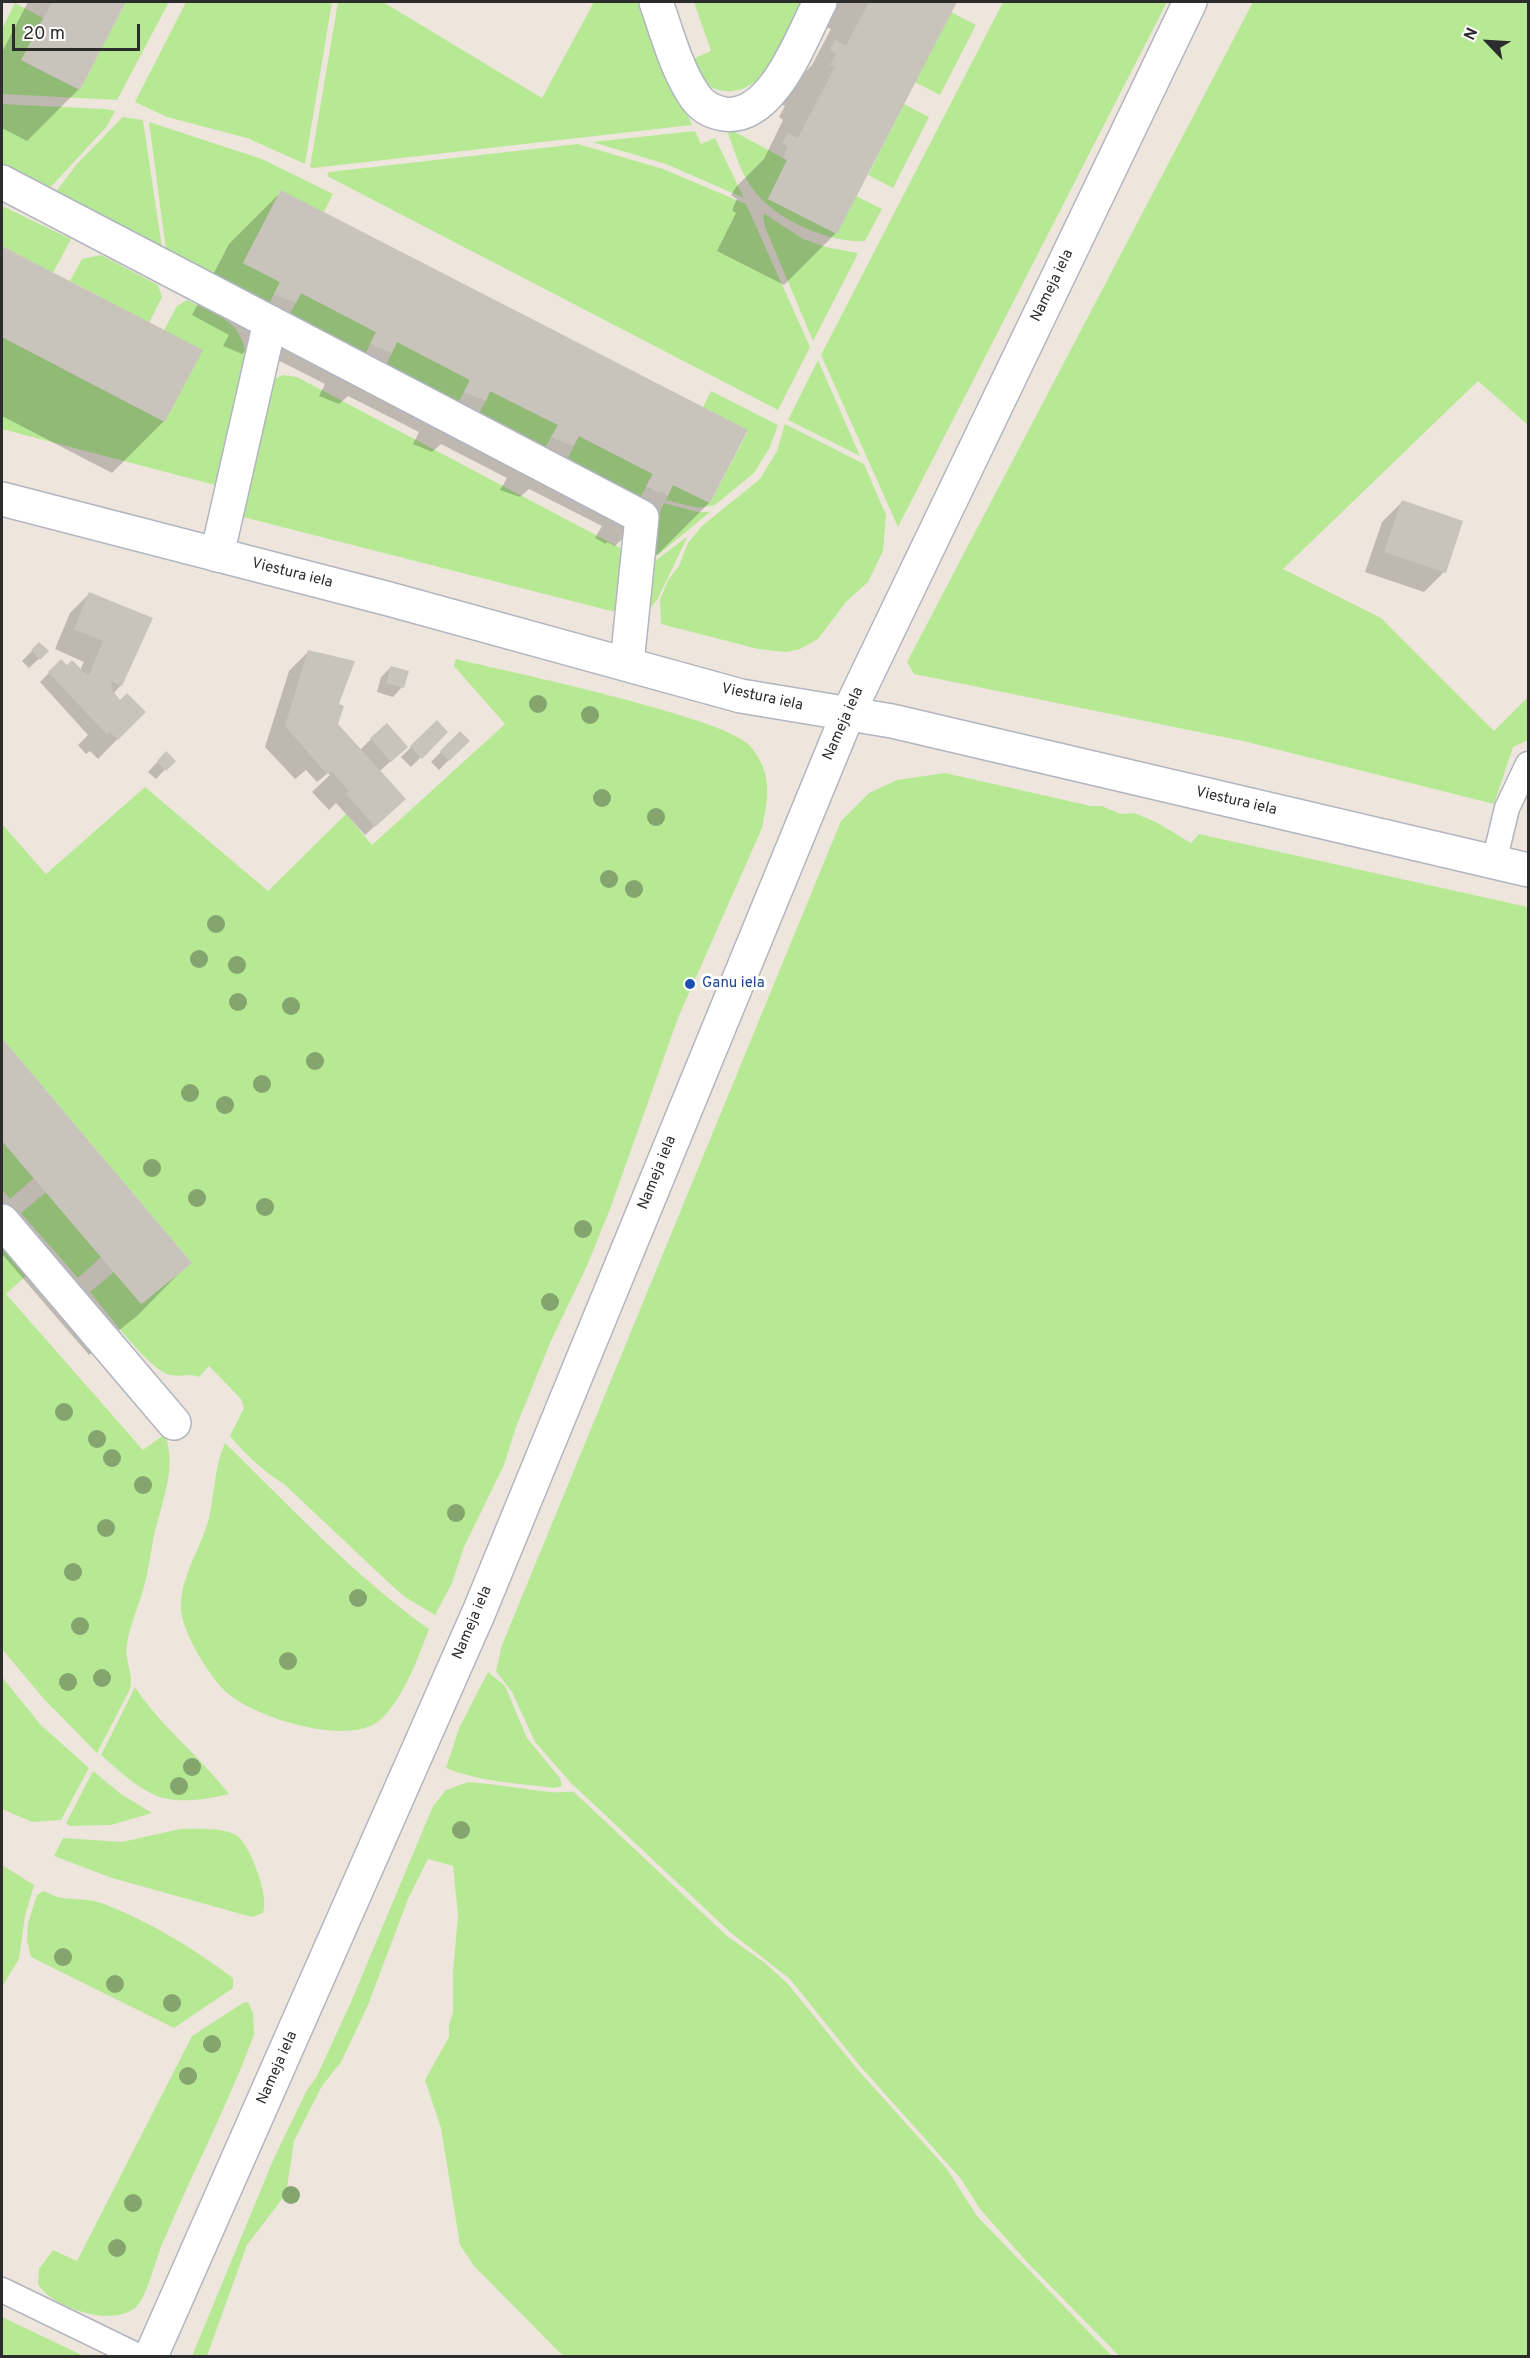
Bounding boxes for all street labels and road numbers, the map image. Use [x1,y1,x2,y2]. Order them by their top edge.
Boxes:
street label: Nameja iela [1028,247,1078,325]
street label: Viestura iela [250,555,334,593]
street label: Viestura iela [720,681,804,715]
street label: Nameja iela [820,685,868,763]
street label: Viestura iela [1194,784,1278,820]
street label: Nameja iela [635,1133,681,1213]
street label: Nameja iela [449,1584,497,1662]
street label: Nameja iela [254,2029,302,2107]

